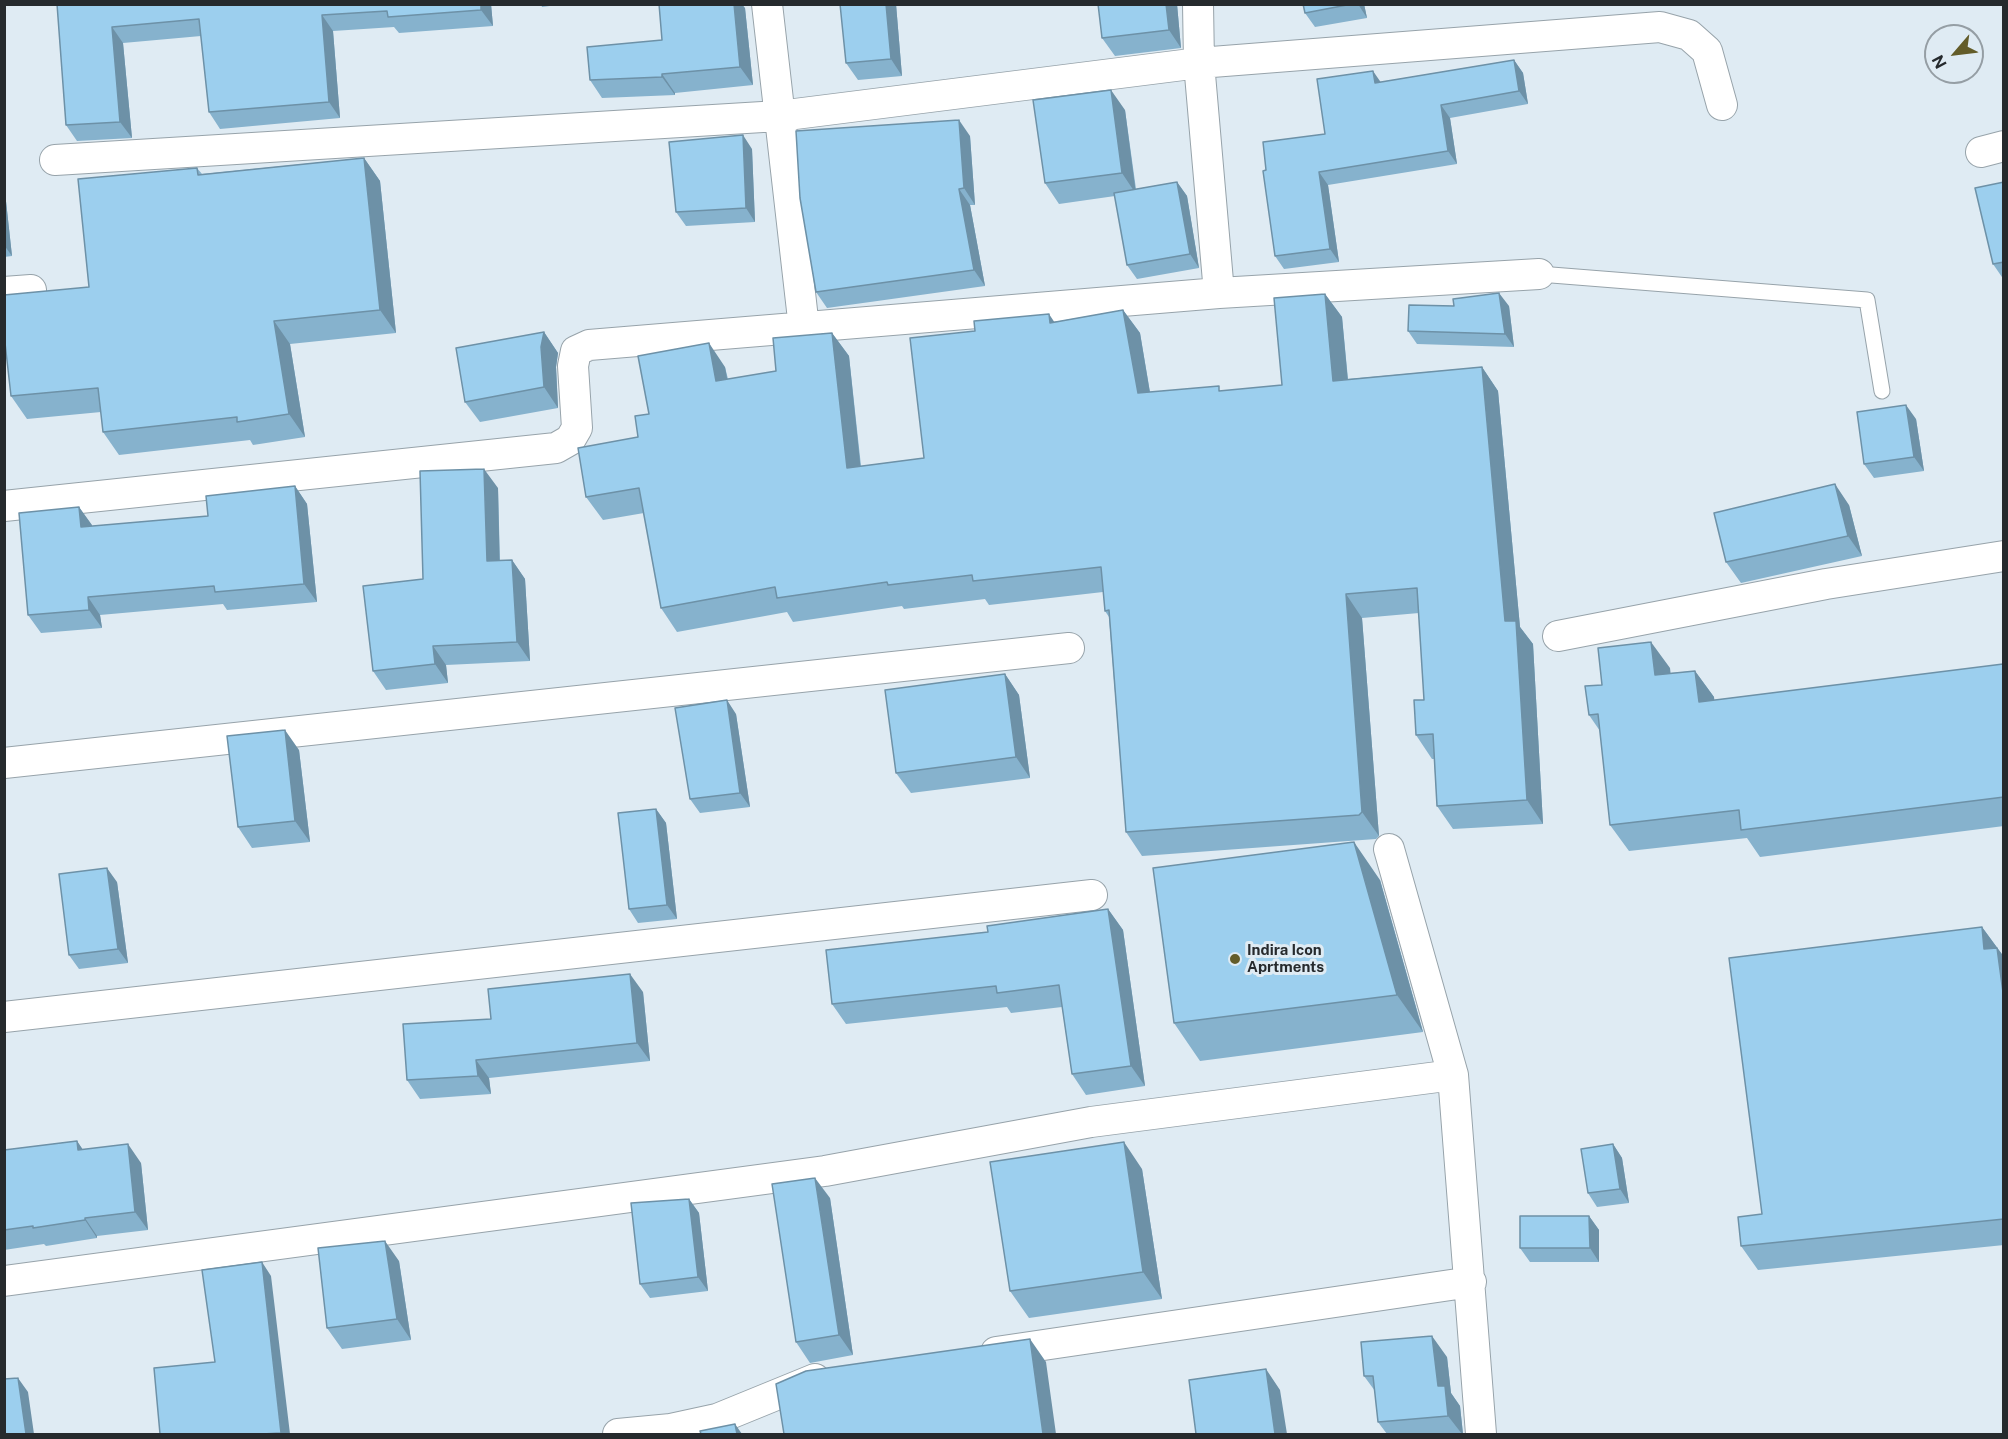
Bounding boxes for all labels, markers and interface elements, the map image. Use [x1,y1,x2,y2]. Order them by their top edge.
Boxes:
north arrow [1924,24,1984,84]
text: N [1928,52,1951,72]
place label: Indira Icon Aprtments [1247,941,1324,976]
marker: Indira Icon Aprtments [1228,952,1242,966]

